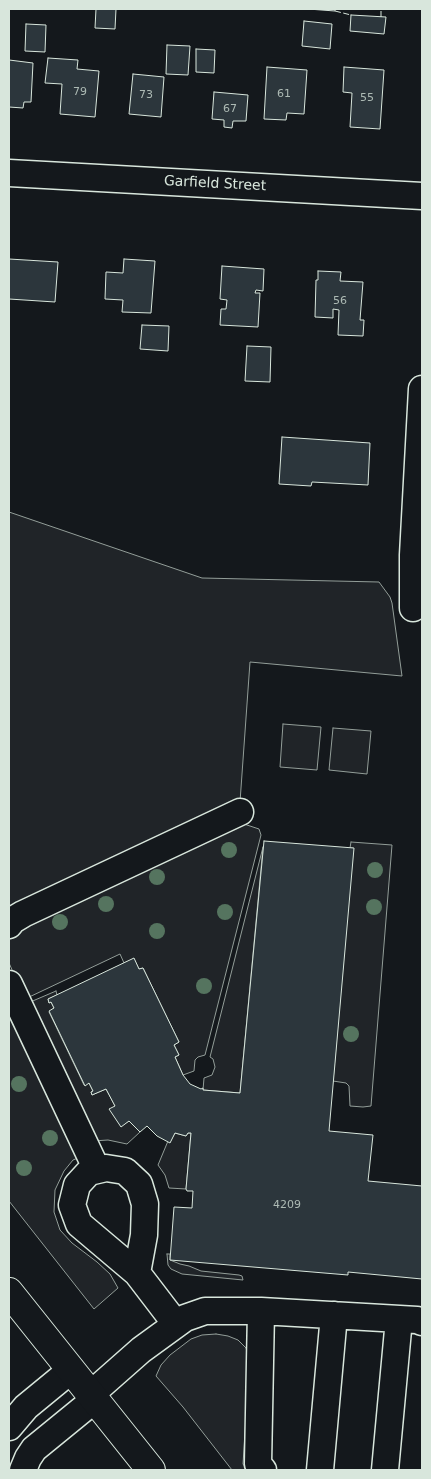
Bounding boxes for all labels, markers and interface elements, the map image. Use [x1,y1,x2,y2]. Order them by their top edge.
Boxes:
house number: 79 [73,85,87,99]
house number: 61 [277,87,291,101]
house number: 73 [139,88,153,102]
house number: 55 [360,91,374,105]
house number: 67 [223,102,237,116]
street label: Garfield Street [163,173,267,195]
house number: 56 [333,294,347,308]
house number: 4209 [273,1198,301,1212]

